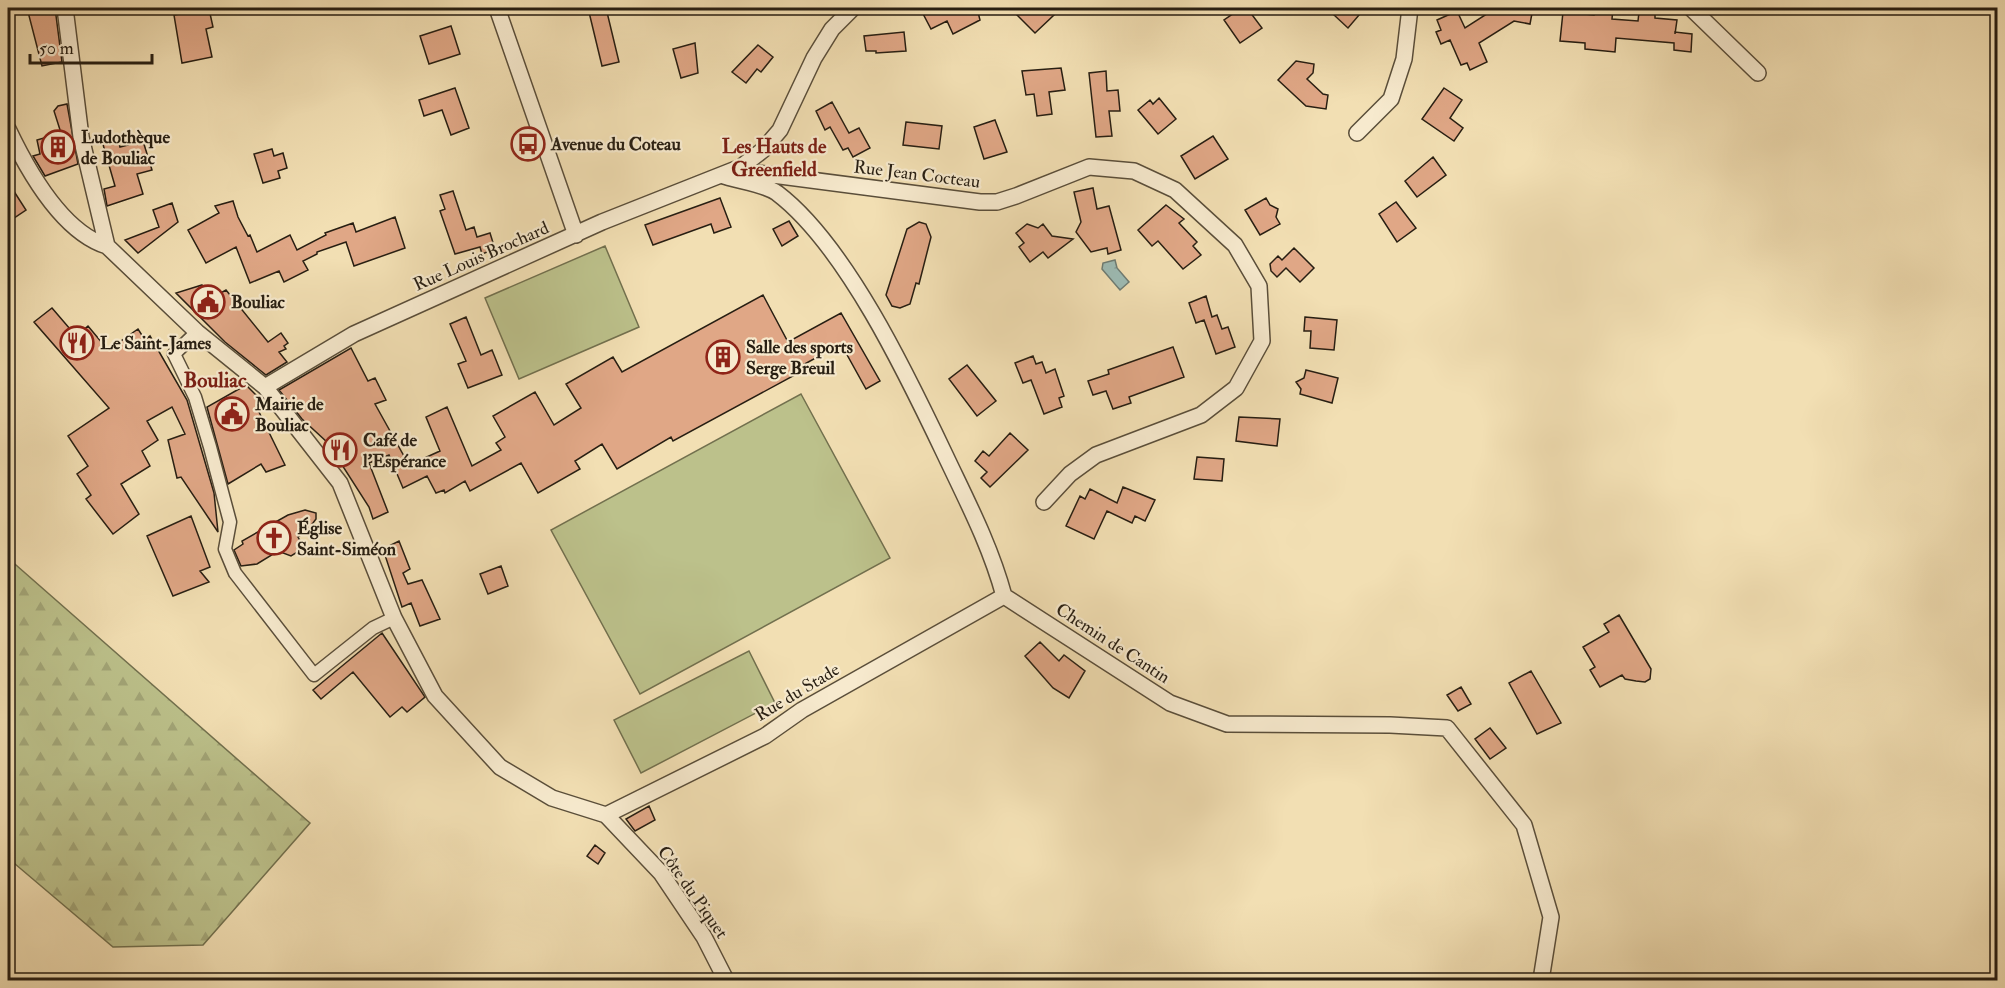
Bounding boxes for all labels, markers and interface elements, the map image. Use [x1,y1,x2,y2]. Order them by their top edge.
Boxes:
scale bar [30,27,152,65]
text: 50 m [39,37,74,60]
place label: Ludothèque de Bouliac [81,126,170,170]
bus stop icon: Avenue du Coteau [510,126,546,162]
building icon: Ludothèque de Bouliac [40,129,76,165]
place label: Avenue du Coteau [550,133,681,156]
district label: Les Hauts de Greenfield [722,134,827,182]
street label: Rue Jean Cocteau [852,155,982,194]
street label: Rue Louis Brochard [410,216,553,297]
public building icon: Bouliac [190,284,226,320]
place label: Bouliac [231,291,286,314]
restaurant icon: Le Saint-James [59,325,95,361]
place label: Le Saint-James [100,332,211,355]
place label: Salle des sports Serge Breuil [746,336,853,380]
building icon: Salle des sports Serge Breuil [705,339,741,375]
district label: Bouliac [184,367,247,394]
place label: Mairie de Bouliac [254,393,324,437]
public building icon: Mairie de Bouliac [214,396,250,432]
place label: Café de l'Espérance [362,429,447,473]
restaurant icon: Café de l'Espérance [322,432,358,468]
place label: Église Saint-Siméon [297,516,397,561]
church icon: Église Saint-Siméon [256,520,292,556]
street label: Chemin de Cantin [1051,598,1174,689]
street label: Rue du Stade [751,658,844,727]
street label: Côte du Piquet [652,841,733,943]

